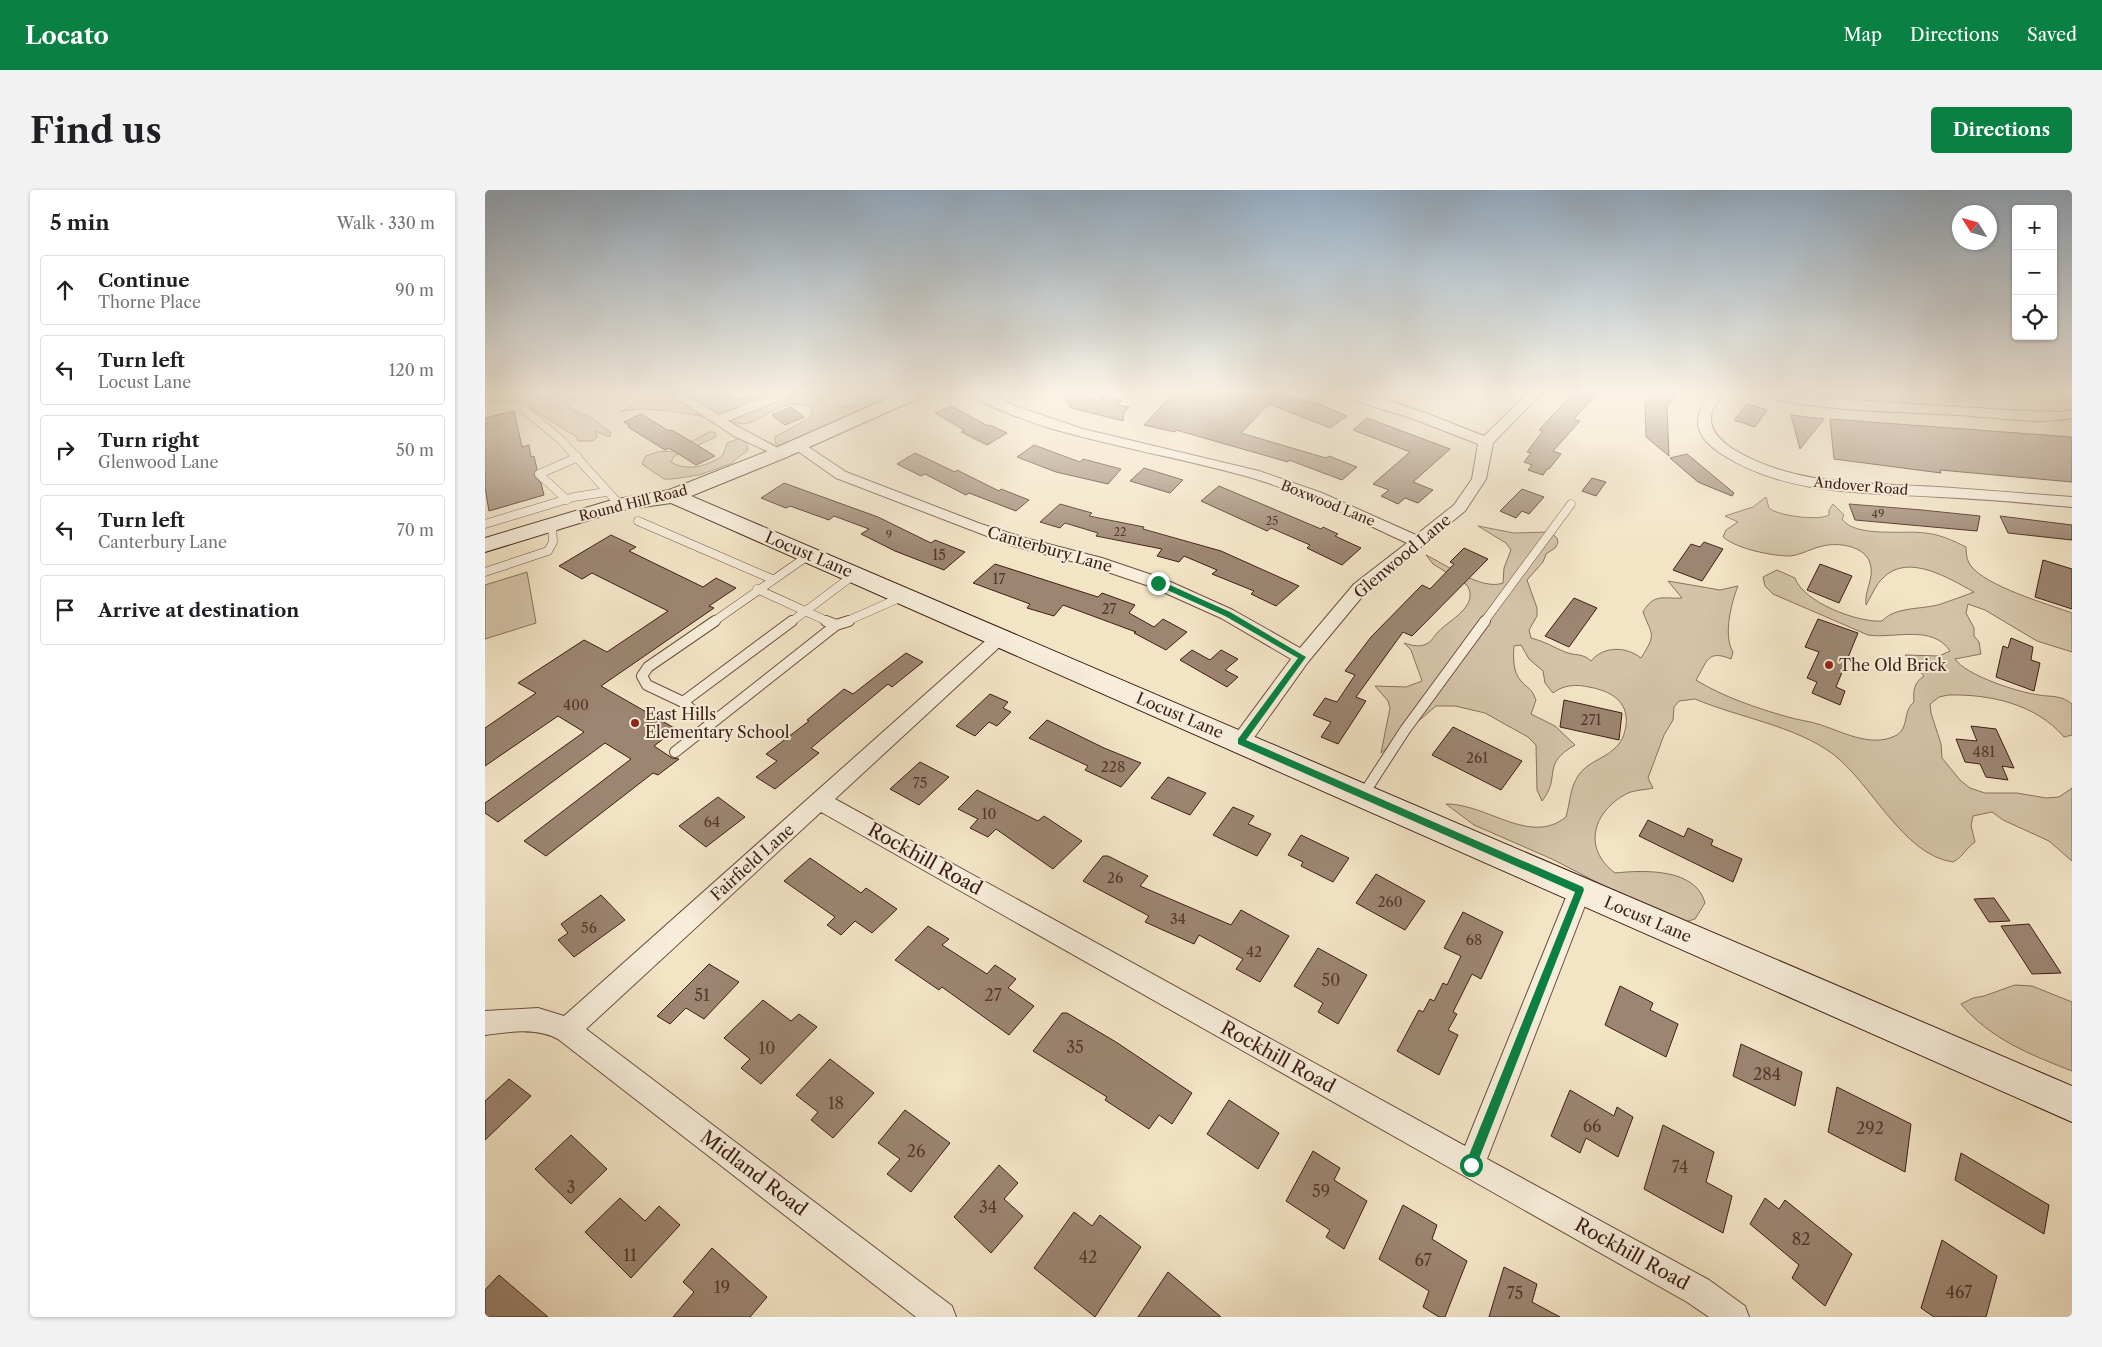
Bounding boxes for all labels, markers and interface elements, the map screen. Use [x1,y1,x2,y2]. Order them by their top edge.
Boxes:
text: Locato [25,21,109,50]
text: Map [1843,24,1882,46]
text: Directions [1910,24,1999,46]
text: Saved [2027,24,2077,46]
button: Directions [1931,107,2072,153]
text: Find us [30,109,162,152]
north arrow [1952,205,1997,250]
map controls [2012,205,2057,340]
button: + [2012,205,2057,250]
text: 5 min [50,210,110,235]
text: Walk · 330 m [337,213,435,233]
button: − [2012,250,2057,295]
text: Continue [98,269,190,292]
icon: ahead [51,276,79,304]
text: 90 m [395,280,434,300]
text: Thorne Place [98,292,201,312]
button: locate [2012,295,2057,340]
text: Turn left [98,349,185,372]
icon: left [51,356,79,384]
text: 120 m [389,360,434,380]
text: Locust Lane [98,372,191,392]
text: Turn right [98,429,199,452]
icon: right [51,436,79,464]
text: 50 m [396,440,434,460]
text: Glenwood Lane [98,452,219,472]
street label: Andover Road [1812,473,1909,499]
street label: Boxwood Lane [1278,476,1378,530]
street label: Round Hill Road [577,481,690,525]
house number: 49 [1872,507,1884,521]
text: Turn left [98,509,185,532]
street label: Glenwood Lane [1349,510,1455,602]
house number: 25 [1266,514,1278,528]
icon: left [51,516,79,544]
text: 70 m [397,520,434,540]
street label: Canterbury Lane [985,522,1115,576]
house number: 22 [1114,525,1126,539]
street label: Locust Lane [762,527,856,581]
house number: 9 [886,528,892,542]
text: Canterbury Lane [98,532,227,552]
house number: 15 [932,546,946,564]
house number: 17 [993,570,1005,588]
route end [1147,572,1170,595]
icon: arrive [51,596,79,624]
text: Arrive at destination [98,599,299,622]
house number: 27 [1102,600,1117,618]
place label: The Old Brick [1839,655,1947,675]
marker: The Old Brick [1823,659,1835,671]
street label: Locust Lane [1133,688,1227,742]
house number: 400 [563,696,589,714]
place label: East Hills Elementary School [645,704,790,742]
house number: 271 [1581,711,1602,729]
marker: East Hills Elementary School [629,717,641,729]
house number: 481 [1973,743,1995,761]
house number: 261 [1466,749,1488,767]
house number: 228 [1101,758,1125,776]
house number: 75 [913,774,927,792]
house number: 10 [982,805,996,823]
house number: 64 [704,813,720,831]
street label: Rockhill Road [864,818,987,900]
street label: Fairfield Lane [706,819,798,905]
house number: 26 [1107,869,1123,887]
street label: Locust Lane [1601,892,1695,946]
house number: 260 [1377,893,1403,911]
house number: 34 [1170,910,1186,928]
house number: 56 [581,919,597,937]
house number: 68 [1466,931,1482,949]
house number: 42 [1246,943,1262,961]
house number: 50 [1322,970,1340,990]
house number: 51 [694,985,710,1005]
house number: 27 [984,985,1002,1005]
street label: Rockhill Road [1217,1016,1340,1098]
house number: 35 [1066,1037,1084,1057]
house number: 10 [759,1038,775,1058]
house number: 284 [1753,1064,1781,1084]
house number: 18 [828,1093,844,1113]
house number: 66 [1583,1116,1601,1136]
house number: 292 [1856,1118,1884,1138]
street label: Midland Road [696,1125,812,1221]
house number: 26 [907,1141,925,1161]
route start [1460,1154,1483,1177]
house number: 74 [1672,1157,1688,1177]
house number: 3 [567,1177,575,1197]
house number: 59 [1312,1181,1330,1201]
house number: 34 [979,1197,997,1217]
street label: Rockhill Road [1571,1213,1694,1295]
house number: 82 [1792,1229,1810,1249]
house number: 11 [623,1245,637,1265]
house number: 42 [1079,1247,1097,1267]
house number: 67 [1414,1250,1432,1270]
house number: 19 [714,1277,730,1297]
house number: 467 [1946,1282,1972,1302]
house number: 75 [1507,1283,1523,1303]

